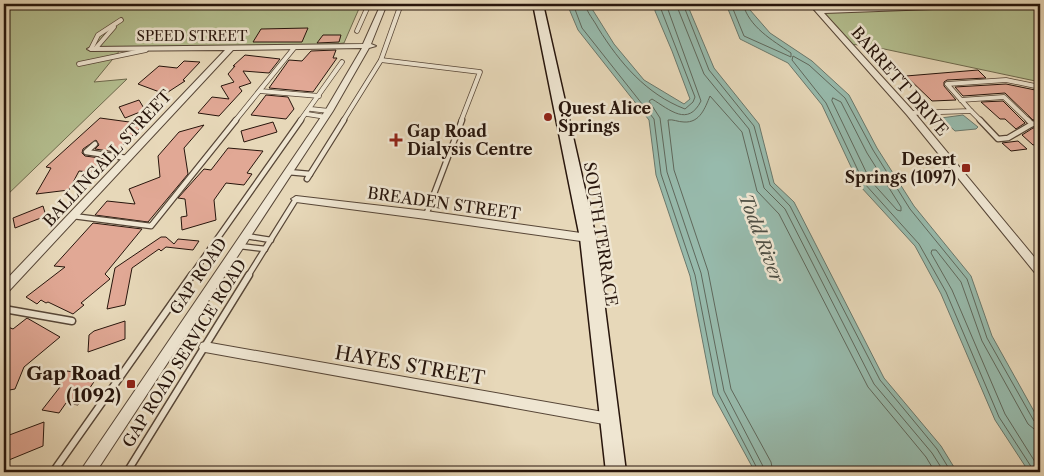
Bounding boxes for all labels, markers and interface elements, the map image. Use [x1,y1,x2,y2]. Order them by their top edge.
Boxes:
street label: BARRETT DRIVE [847,22,953,140]
street label: SPEED STREET [137,27,248,45]
street label: BALLINGALL STREET [39,86,175,230]
place label: Quest Alice Springs [558,98,652,136]
marker: Quest Alice Springs [542,111,554,123]
place label: Gap Road Dialysis Centre [407,121,533,159]
marker: Gap Road Dialysis Centre [389,133,403,147]
place label: Desert Springs (1097) [845,149,957,187]
street label: SOUTH TERRACE [580,160,622,308]
marker: Desert Springs (1097) [960,162,972,174]
street label: BREADEN STREET [366,182,522,224]
water label: Todd River [734,191,789,287]
street label: GAP ROAD [165,234,231,318]
street label: GAP ROAD SERVICE ROAD [118,255,250,451]
street label: HAYES STREET [333,341,487,390]
place label: Gap Road (1092) [26,362,121,407]
marker: Gap Road (1092) [125,378,137,390]

